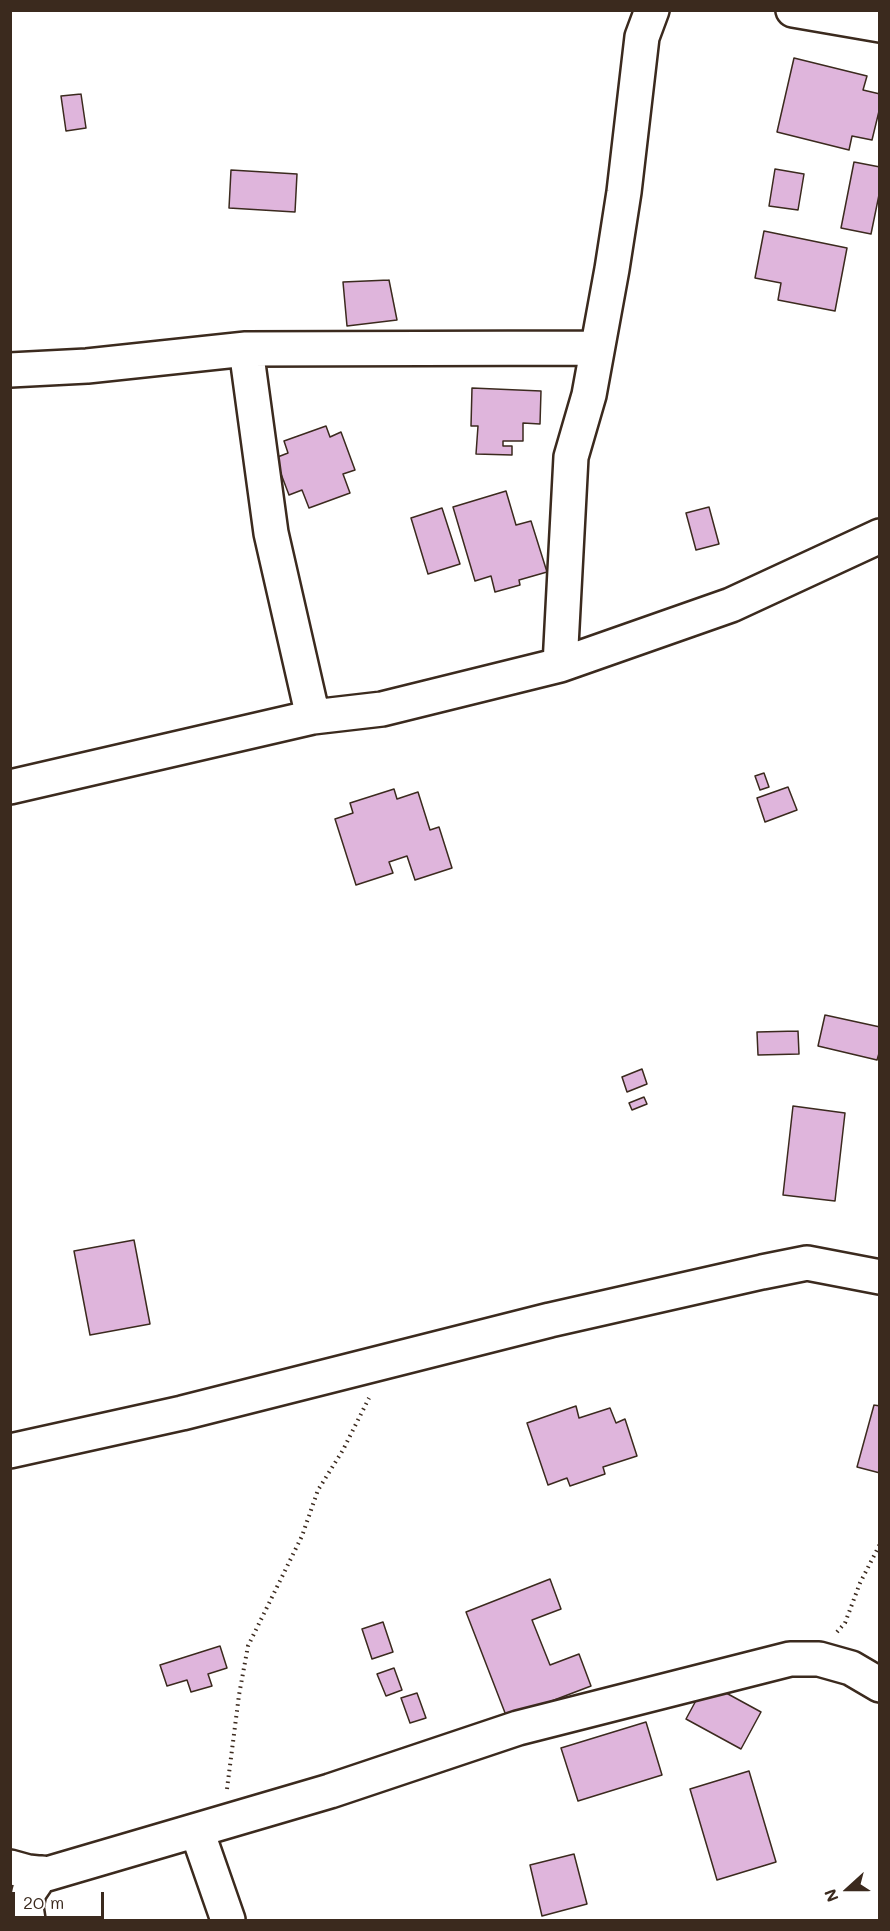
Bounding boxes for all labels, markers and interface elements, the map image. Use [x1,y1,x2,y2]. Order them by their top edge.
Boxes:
north arrow [818,1859,878,1919]
scale bar [15,1880,106,1918]
text: N [819,1886,843,1905]
text: 20 m [23,1890,64,1914]

